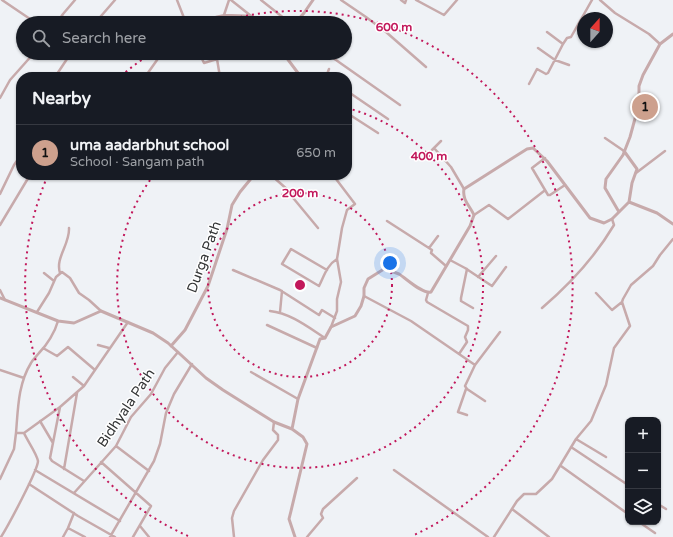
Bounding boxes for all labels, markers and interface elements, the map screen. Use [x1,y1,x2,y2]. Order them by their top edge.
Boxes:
north arrow [577,12,613,48]
search box [16,16,352,60]
text: 600 m [376,20,412,34]
icon: search [30,27,52,49]
text: Search here [62,29,146,47]
text: Nearby [32,88,91,109]
pin: 1 [632,92,658,122]
text: uma aadarbhut school [70,136,229,154]
text: 1 [41,145,49,161]
text: 650 m [296,145,336,161]
text: 400 m [411,149,447,163]
text: School · Sangam path [70,154,204,170]
text: 200 m [282,186,318,200]
street label: Durga Path [183,219,225,295]
your location [380,253,400,273]
centre of rings [293,278,307,292]
street label: Bidhyala Path [93,365,159,451]
map controls [625,417,661,525]
button: + [625,417,661,453]
button: − [625,453,661,489]
button: layers [625,489,661,525]

